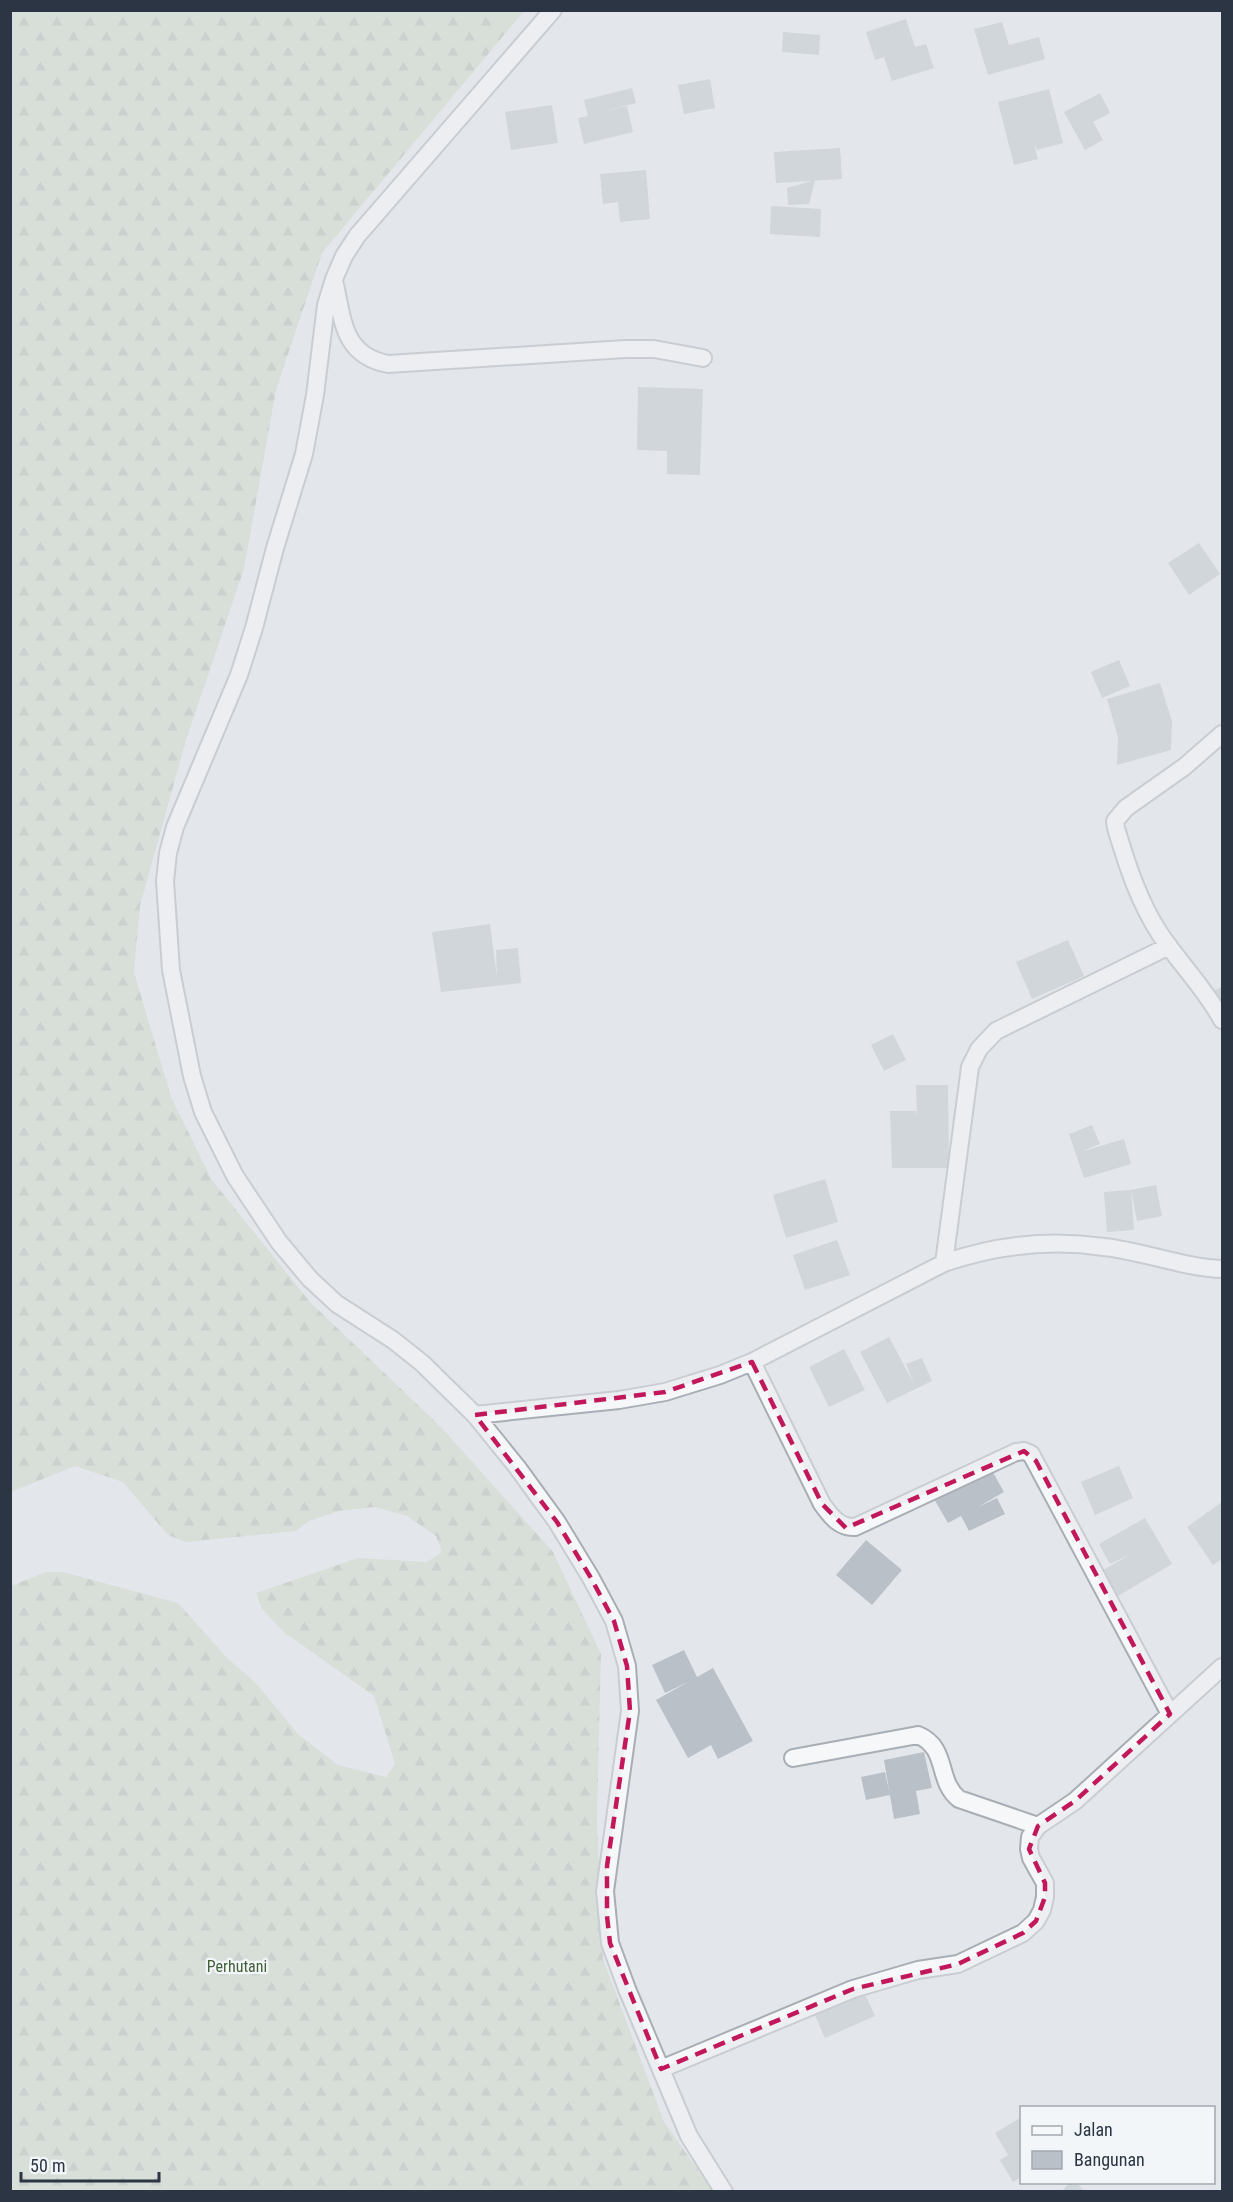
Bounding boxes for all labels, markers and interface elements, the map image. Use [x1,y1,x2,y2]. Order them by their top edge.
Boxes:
park label: Perhutani [207,1957,267,1976]
legend [1020,2106,1215,2184]
text: Jalan [1074,2119,1113,2140]
scale bar [21,2145,159,2183]
text: Bangunan [1074,2149,1145,2170]
text: 50 m [30,2155,65,2176]

